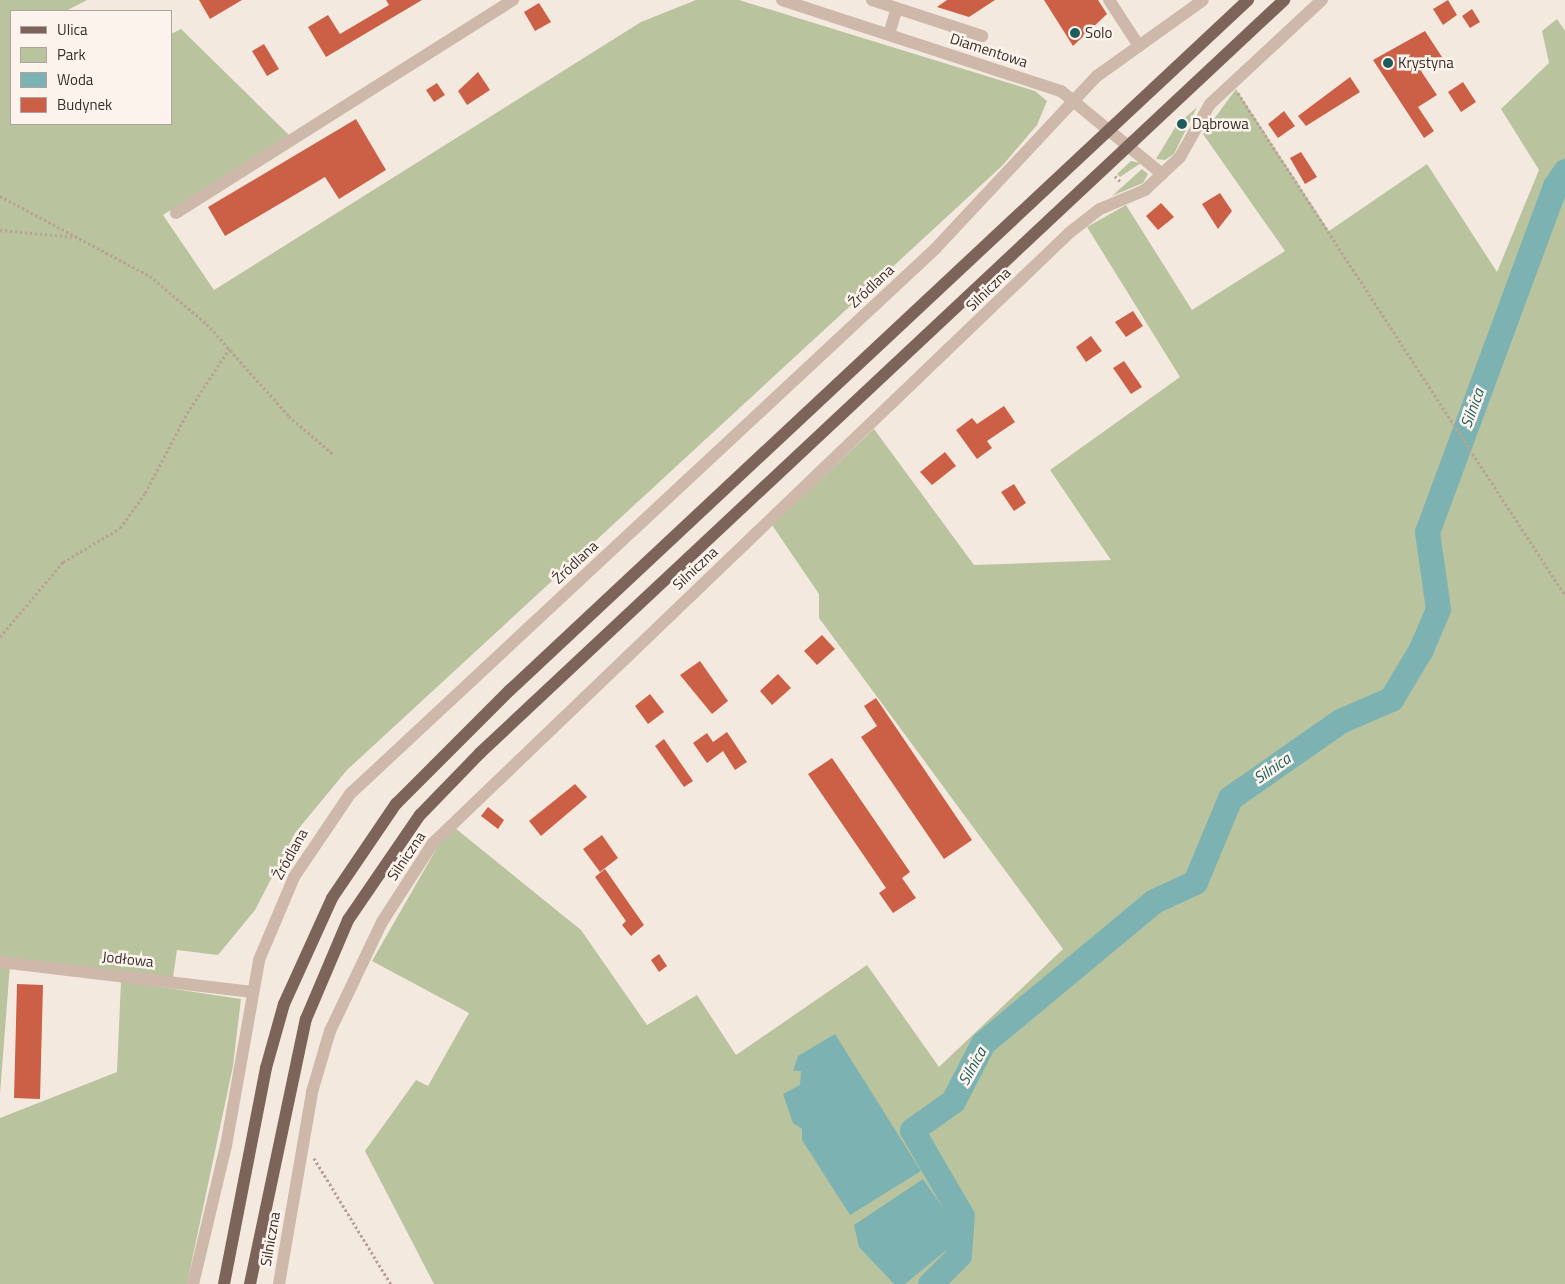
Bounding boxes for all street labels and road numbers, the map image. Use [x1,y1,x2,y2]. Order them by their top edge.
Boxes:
street label: Diamentowa [948,29,1030,71]
street label: Źródlana [845,261,897,311]
street label: Silniczna [962,263,1014,315]
street label: Źródlana [549,537,601,587]
street label: Silniczna [669,543,721,593]
street label: Źródlana [269,825,311,883]
street label: Silniczna [383,828,429,884]
street label: Jodłowa [101,947,155,971]
street label: Silniczna [256,1210,284,1268]

